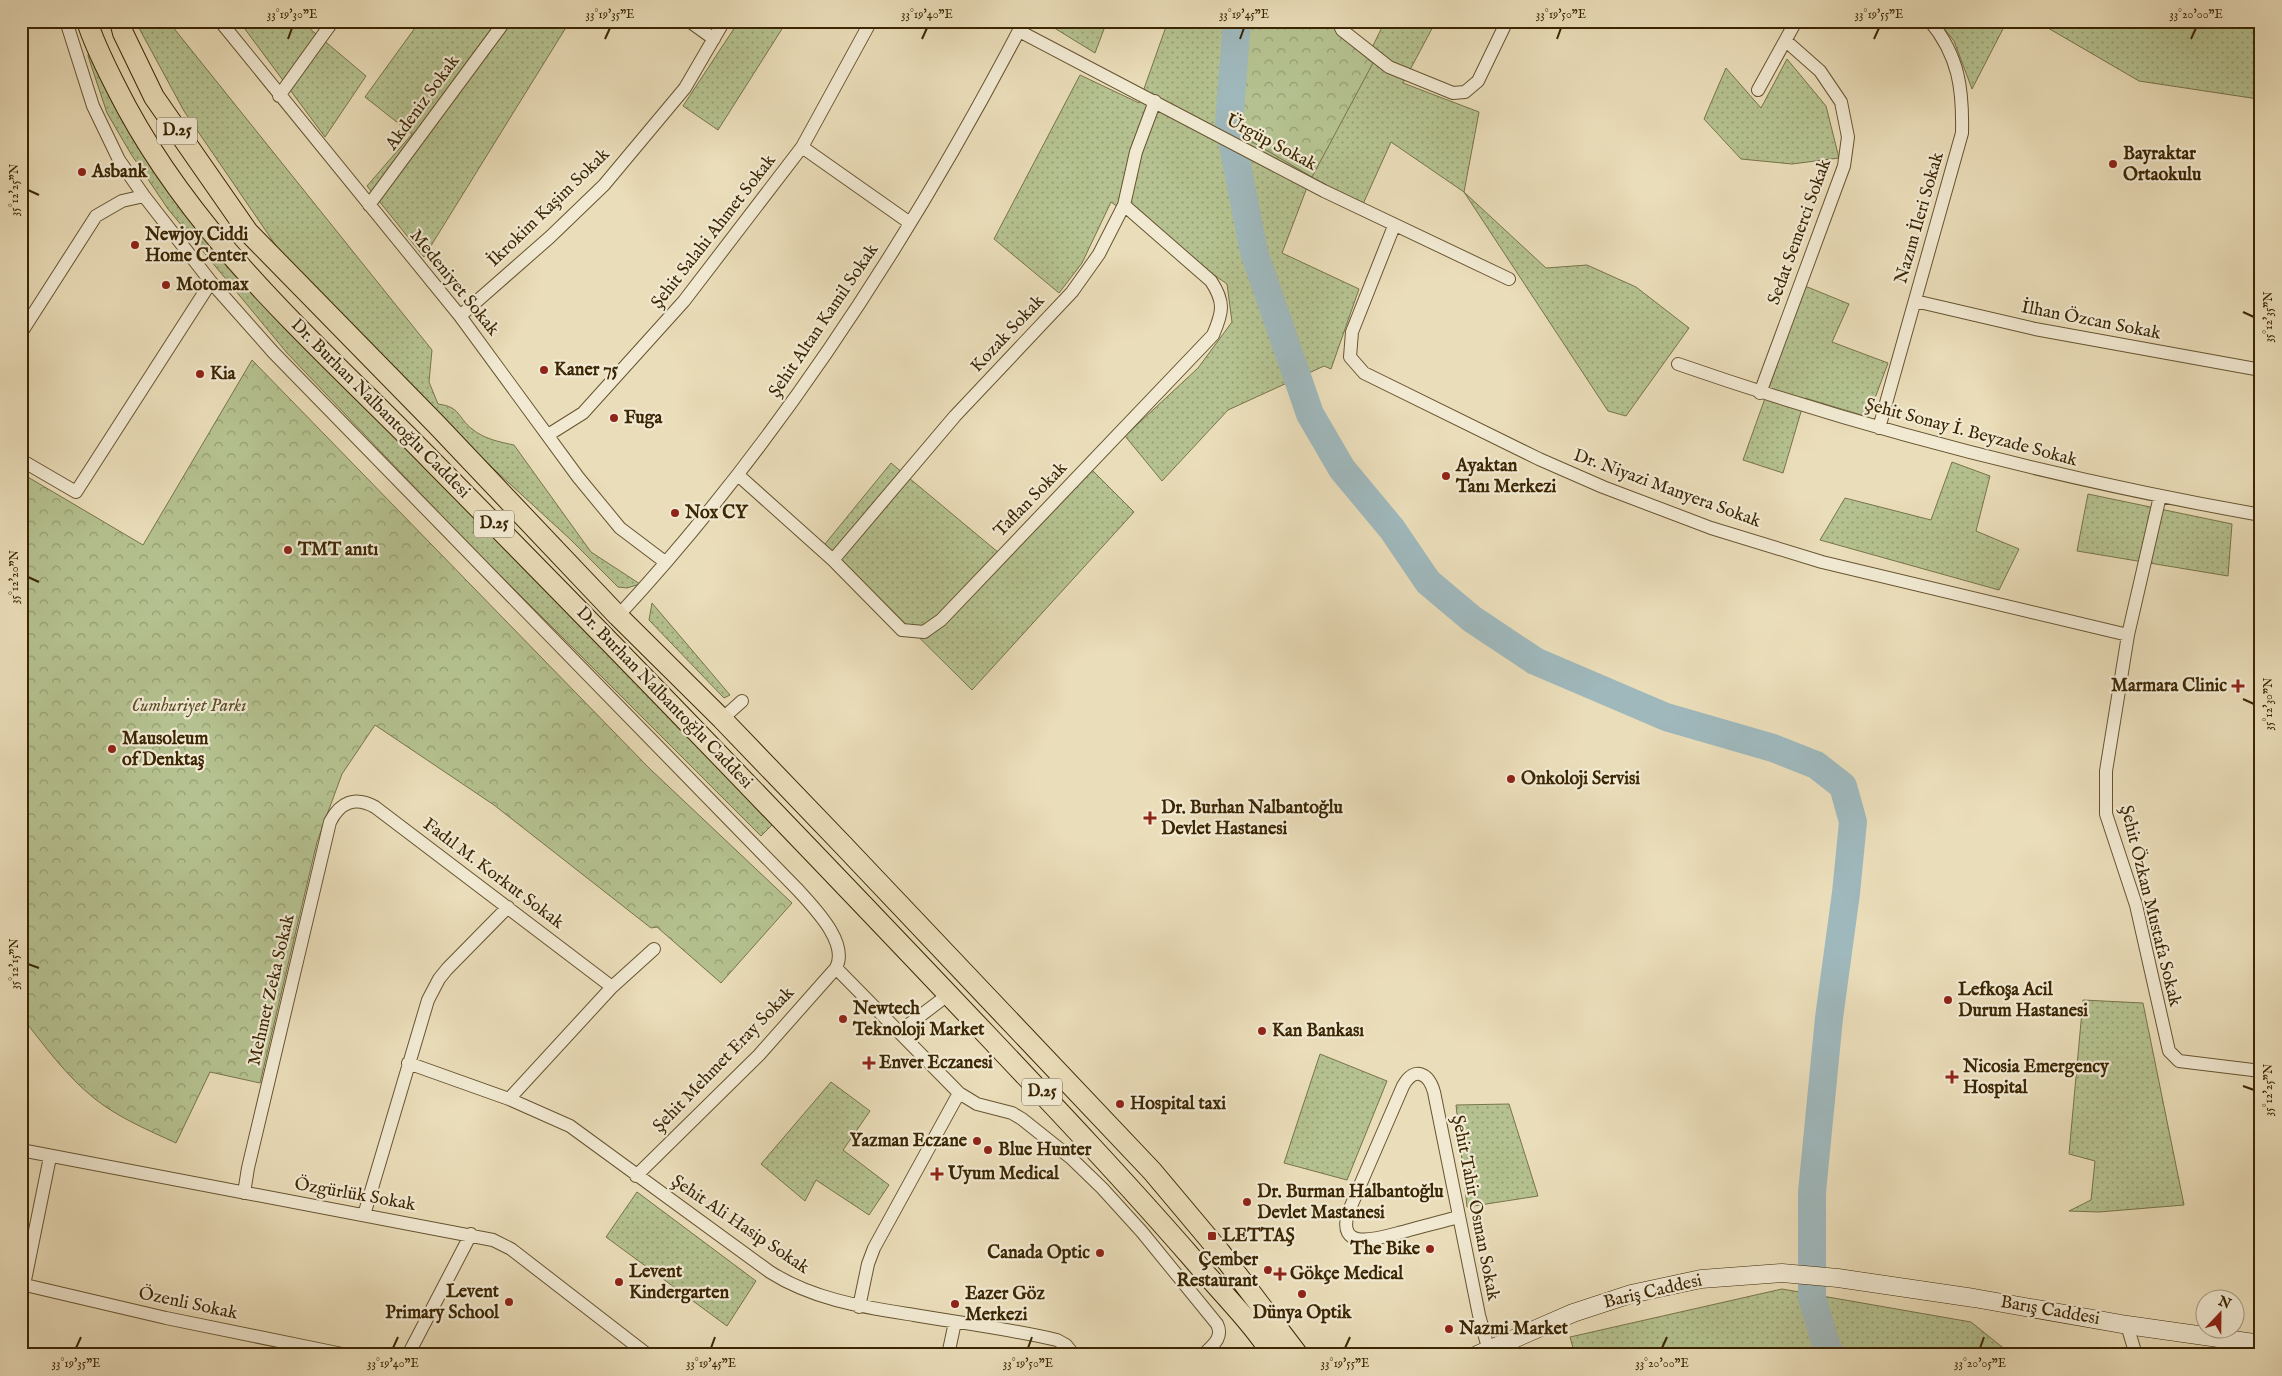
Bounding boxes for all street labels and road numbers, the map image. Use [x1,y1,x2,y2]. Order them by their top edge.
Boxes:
street label: Akdeniz Sokak [380,51,465,156]
street label: Ürgüp Sokak [1221,108,1321,177]
road number: D.25 [157,118,197,144]
street label: İkrokim Kaşim Sokak [482,143,615,272]
street label: Nazım İleri Sokak [1889,149,1950,287]
street label: Şehit Salahi Ahmet Sokak [646,150,782,314]
street label: Sedat Semerci Sokak [1763,156,1837,308]
street label: Medeniyet Sokak [404,225,504,341]
street label: Şehit Altan Kamil Sokak [764,239,884,402]
street label: Kozak Sokak [966,290,1050,378]
street label: İlhan Özcan Sokak [2019,295,2163,346]
street label: Dr. Burhan Nalbantoğlu Caddesi [285,314,475,504]
street label: Şehit Sonay İ. Beyzade Sokak [1862,393,2080,473]
street label: Dr. Niyazi Manyera Sokak [1570,444,1764,534]
street label: Taflan Sokak [989,457,1073,543]
road number: D.25 [474,510,514,538]
street label: Dr. Burhan Nalbantoğlu Caddesi [571,602,757,794]
street label: Şehit Özkan Mustafa Sokak [2114,803,2187,1009]
street label: Fadıl M. Korkut Sokak [418,813,569,935]
street label: Mehmet Zeka Sokak [243,912,301,1068]
street label: Şehit Mehmet Eray Sokak [648,982,800,1138]
road number: D.25 [1022,1078,1062,1106]
street label: Şehit Tahir Osman Sokak [1446,1113,1504,1303]
street label: Şehit Ali Hasip Sokak [667,1170,814,1280]
street label: Özgürlük Sokak [293,1172,418,1217]
street label: Bariş Caddesi [1601,1269,1705,1315]
street label: Özenli Sokak [136,1281,240,1326]
street label: Barış Caddesi [1998,1291,2102,1331]

